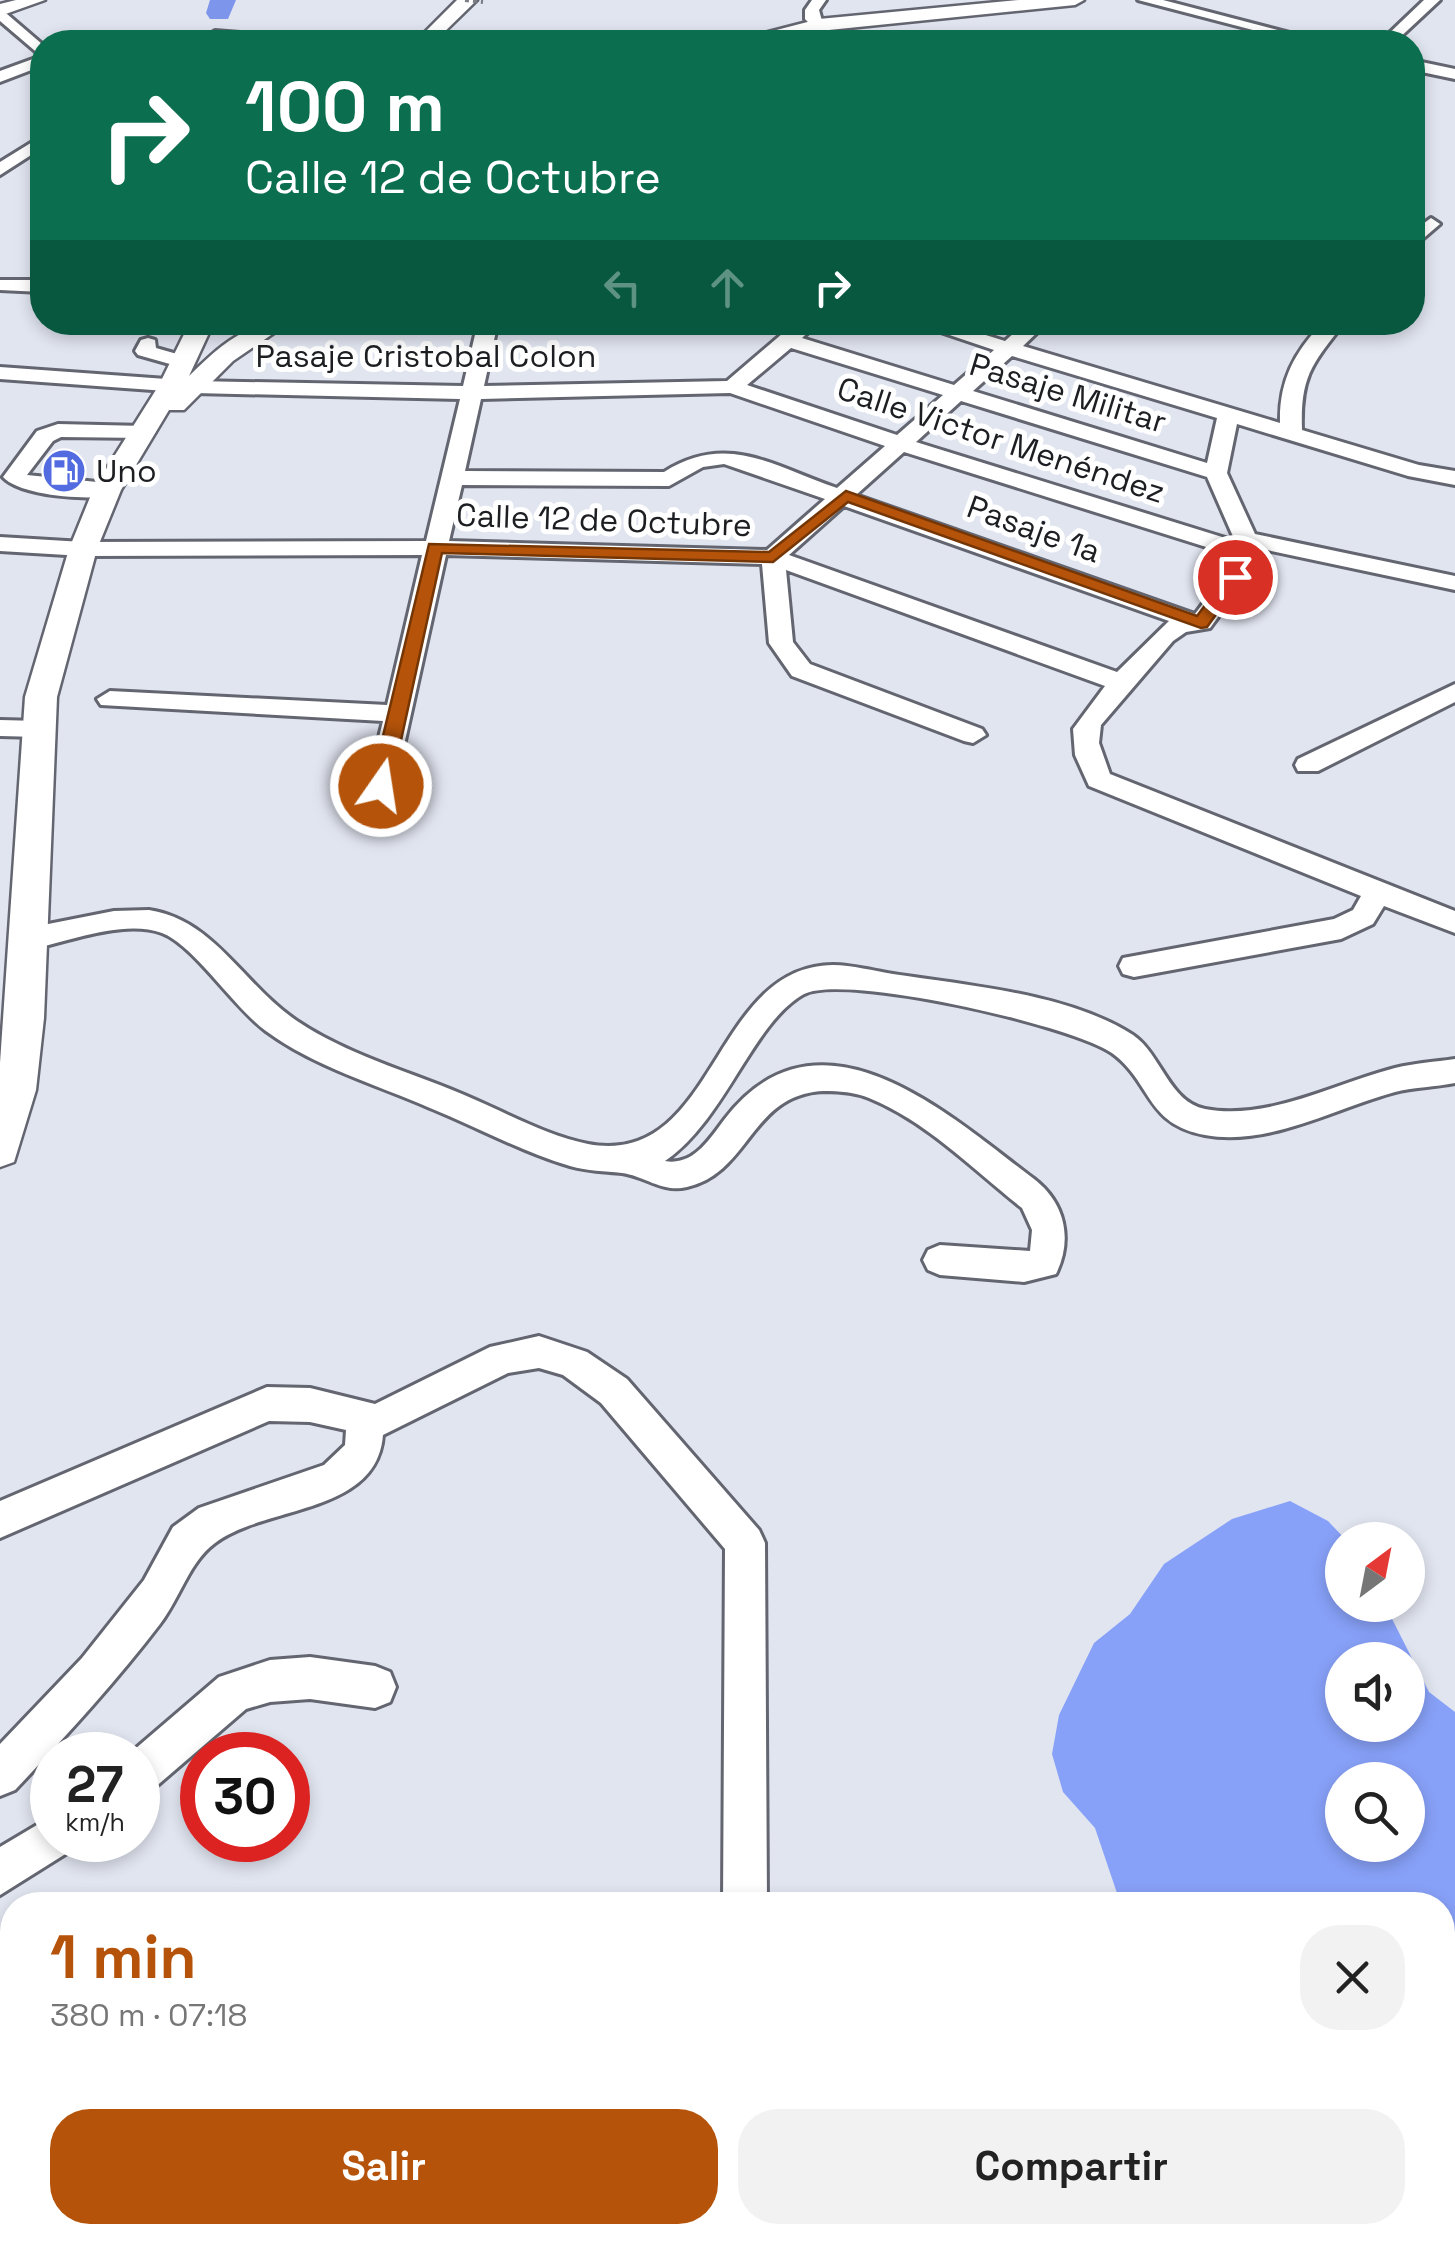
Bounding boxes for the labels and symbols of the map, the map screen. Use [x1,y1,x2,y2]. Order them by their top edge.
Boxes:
street label: Pasaje Cristobal Colon [256,336,596,376]
street label: Pasaje Militar [965,344,1171,442]
street label: Calle Victor Menéndez [832,368,1170,512]
fuel station icon: Uno [41,448,87,494]
place label: Uno [96,451,157,491]
street label: Pasaje 1a [962,486,1106,572]
street label: Calle 12 de Octubre [456,495,752,545]
pin [1193,535,1278,620]
position arrow [329,734,433,838]
north arrow [1325,1522,1425,1622]
speed limit sign: 30 [180,1732,310,1862]

